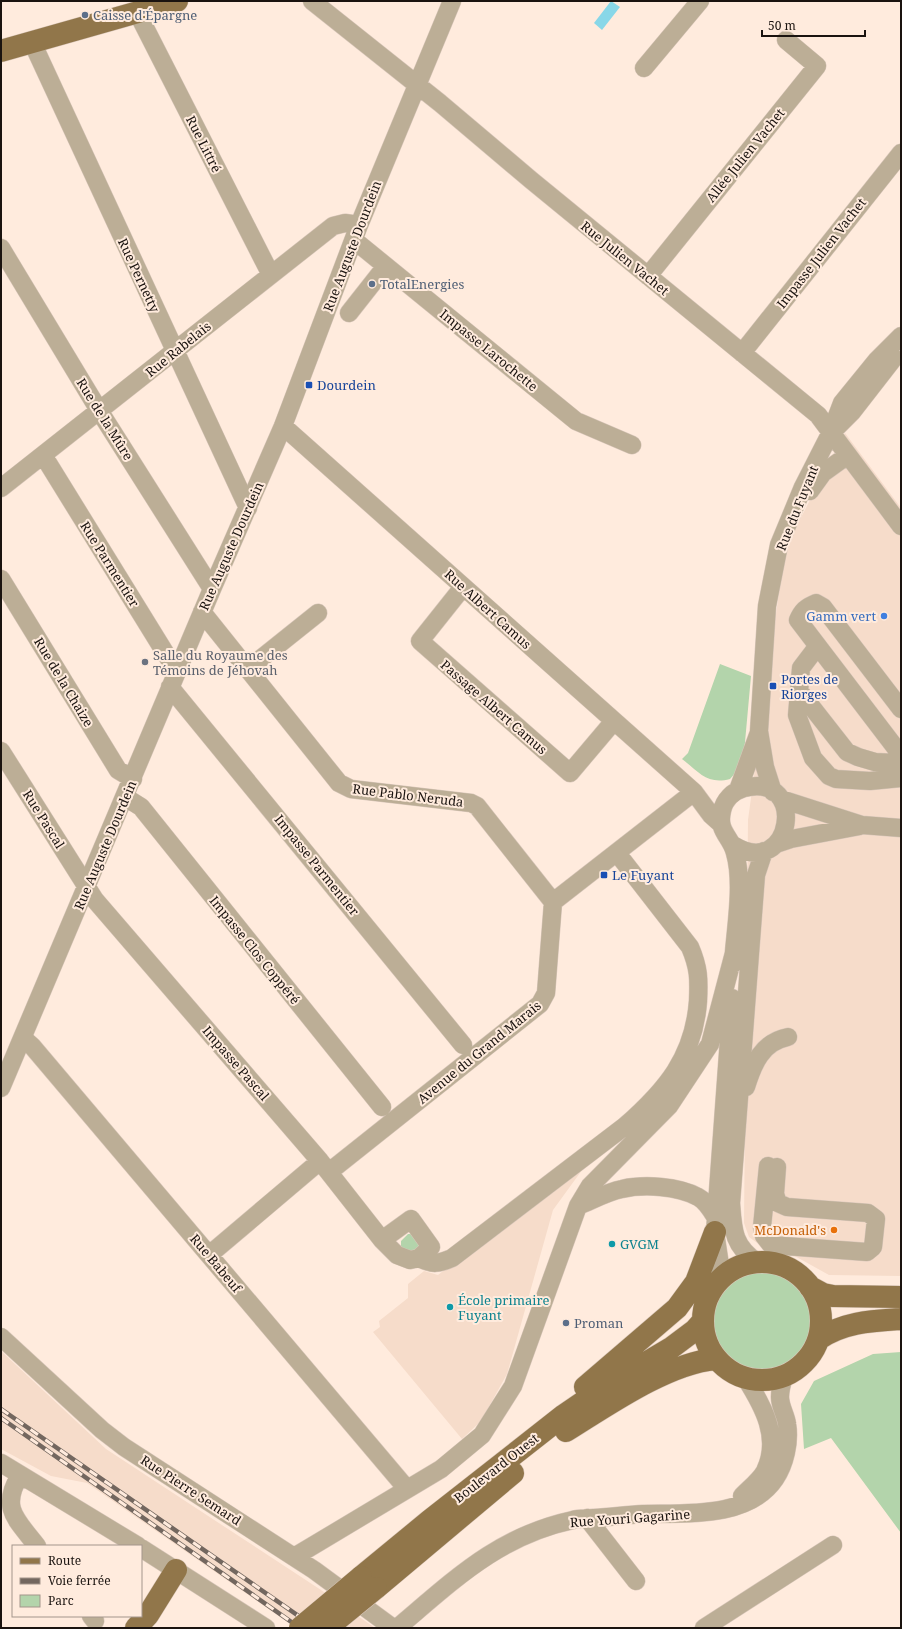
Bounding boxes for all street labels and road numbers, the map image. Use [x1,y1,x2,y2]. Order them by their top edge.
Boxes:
street label: Allée Julien Vachet [702,104,789,206]
street label: Rue Littré [182,112,226,176]
street label: Rue Auguste Dourdein [319,177,386,314]
street label: Impasse Julien Vachet [772,194,870,312]
street label: Rue Julien Vachet [577,217,673,299]
street label: Rue Pernetty [114,235,164,316]
street label: Impasse Larochette [436,305,542,395]
street label: Rue Rabelais [142,317,215,381]
street label: Rue de la Mûre [73,374,137,464]
street label: Rue du Fuyant [772,462,822,553]
street label: Rue Auguste Dourdein [194,478,268,613]
street label: Rue Parmentier [76,518,144,610]
street label: Rue Albert Camus [441,565,535,653]
street label: Rue de la Chaize [30,634,98,730]
street label: Passage Albert Camus [437,656,551,758]
street label: Rue Auguste Dourdein [70,777,141,913]
street label: Rue Pablo Neruda [351,779,465,811]
street label: Rue Pascal [19,786,69,852]
street label: Impasse Parmentier [271,811,363,919]
street label: Impasse Clos Coppéré [206,892,304,1008]
street label: Avenue du Grand Marais [413,996,545,1108]
street label: Impasse Pascal [199,1022,273,1104]
street label: Rue Babeuf [186,1230,246,1297]
street label: Boulevard Ouest [450,1429,542,1507]
street label: Rue Pierre Semard [137,1451,245,1529]
street label: Rue Youri Gagarine [569,1505,691,1531]

